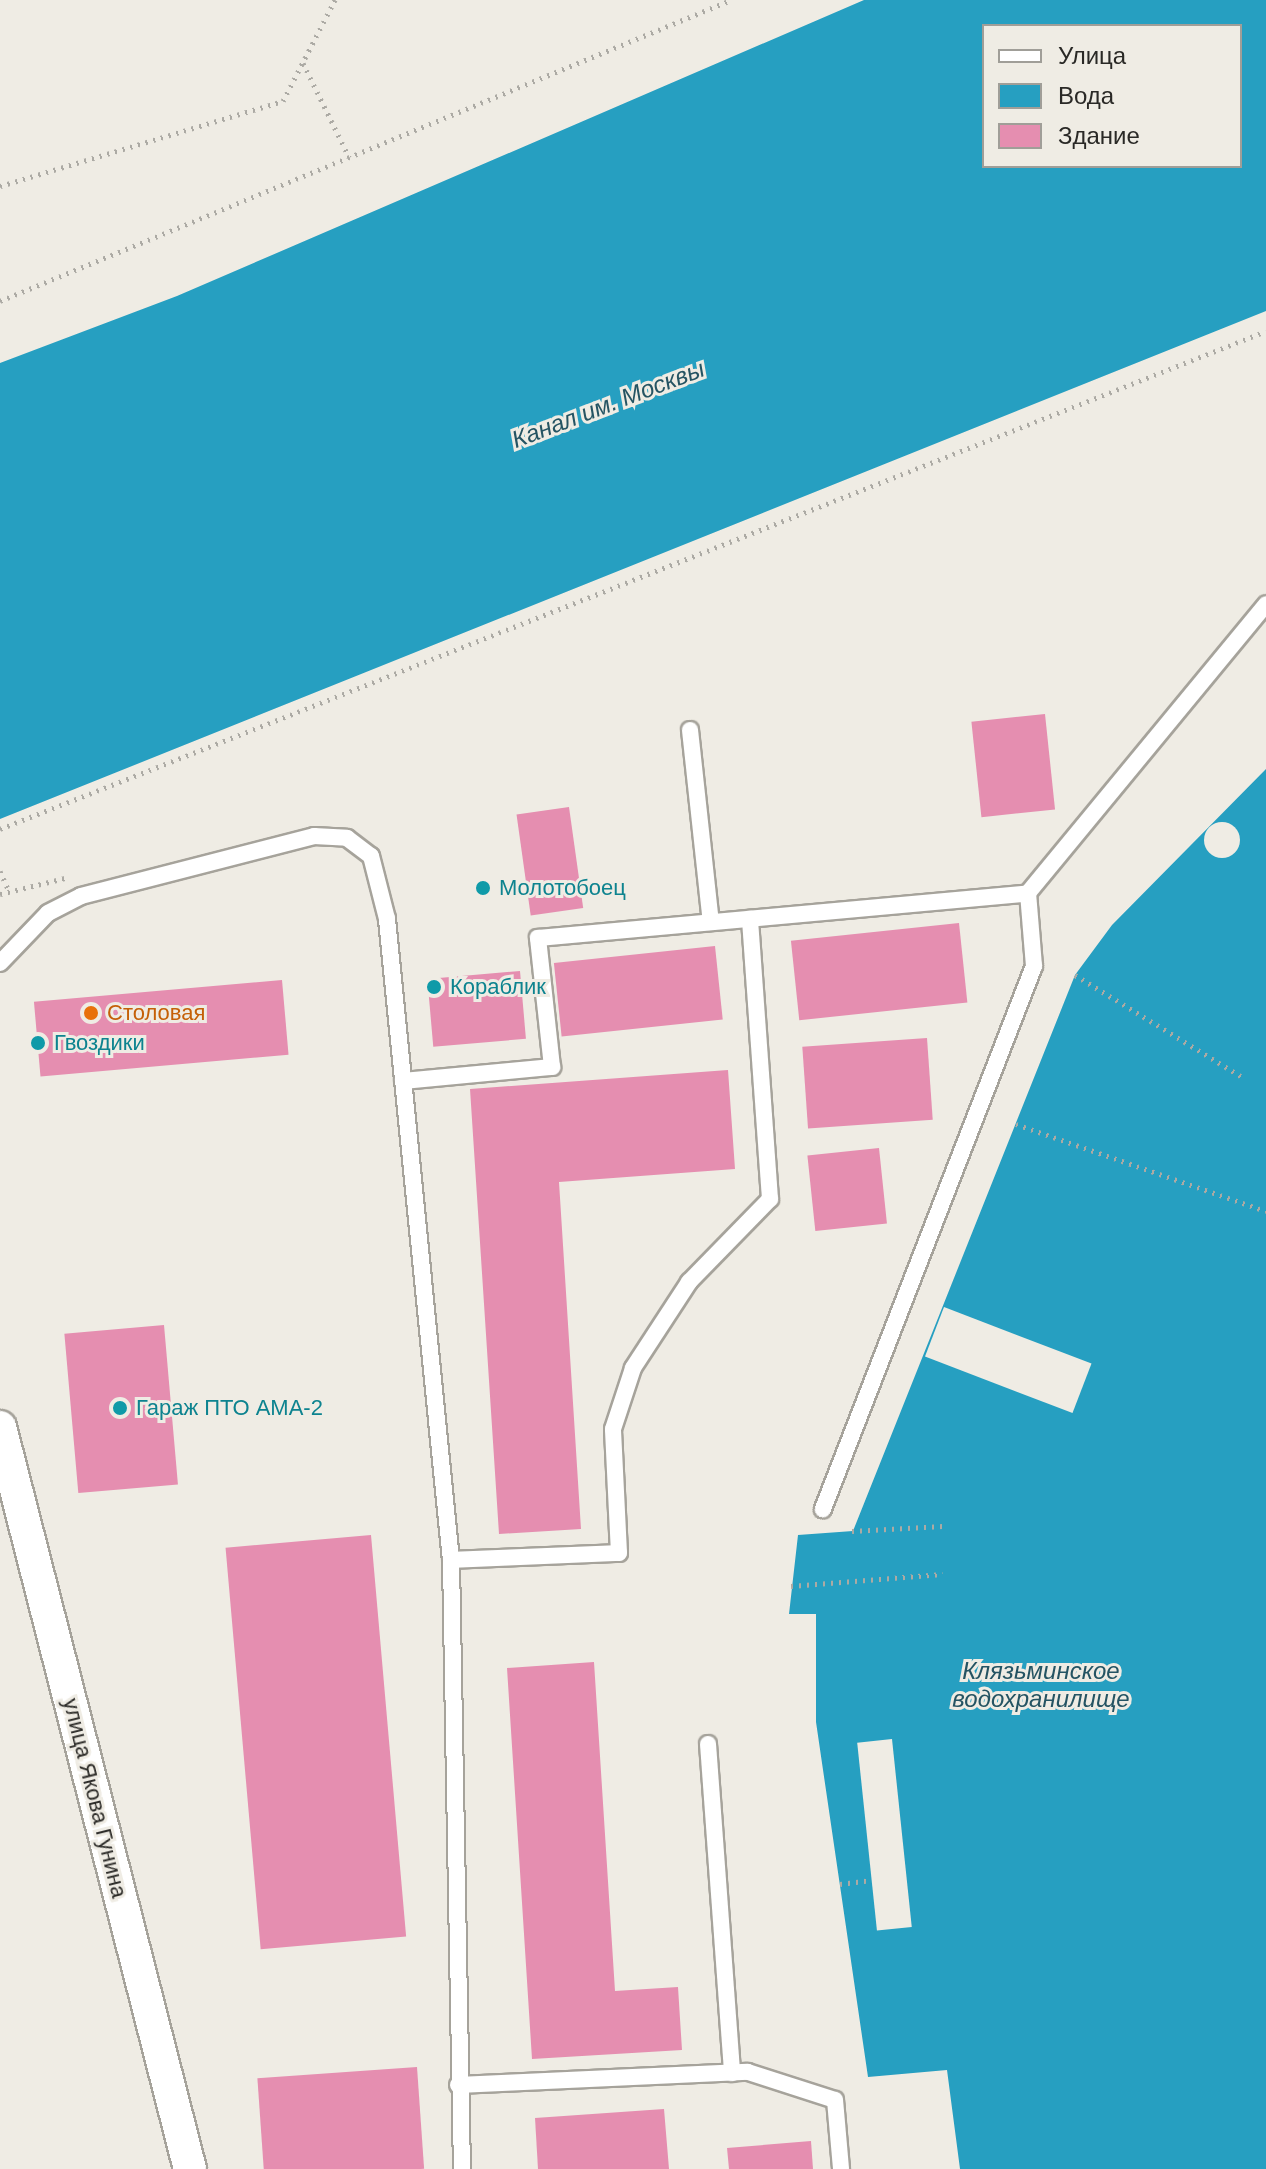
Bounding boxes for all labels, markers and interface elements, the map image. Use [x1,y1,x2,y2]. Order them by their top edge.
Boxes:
legend [982,24,1242,168]
text: Улица [1058,42,1126,69]
text: Вода [1058,82,1114,109]
text: Здание [1058,122,1140,149]
water label: Канал им. Москвы [508,354,708,454]
place label: Молотобоец [499,875,626,901]
marker: Молотобоец [474,879,492,897]
place label: Кораблик [450,974,546,1000]
marker: Кораблик [425,978,443,996]
place label: Столовая [107,1000,205,1026]
marker: Столовая [82,1004,100,1022]
place label: Гвоздики [54,1030,145,1056]
marker: Гвоздики [29,1034,47,1052]
place label: Гараж ПТО АМА-2 [136,1395,323,1421]
marker: Гараж ПТО АМА-2 [111,1399,129,1417]
water label: Клязьминское водохранилище [952,1657,1130,1713]
street label: улица Якова Гунина [57,1696,133,1900]

